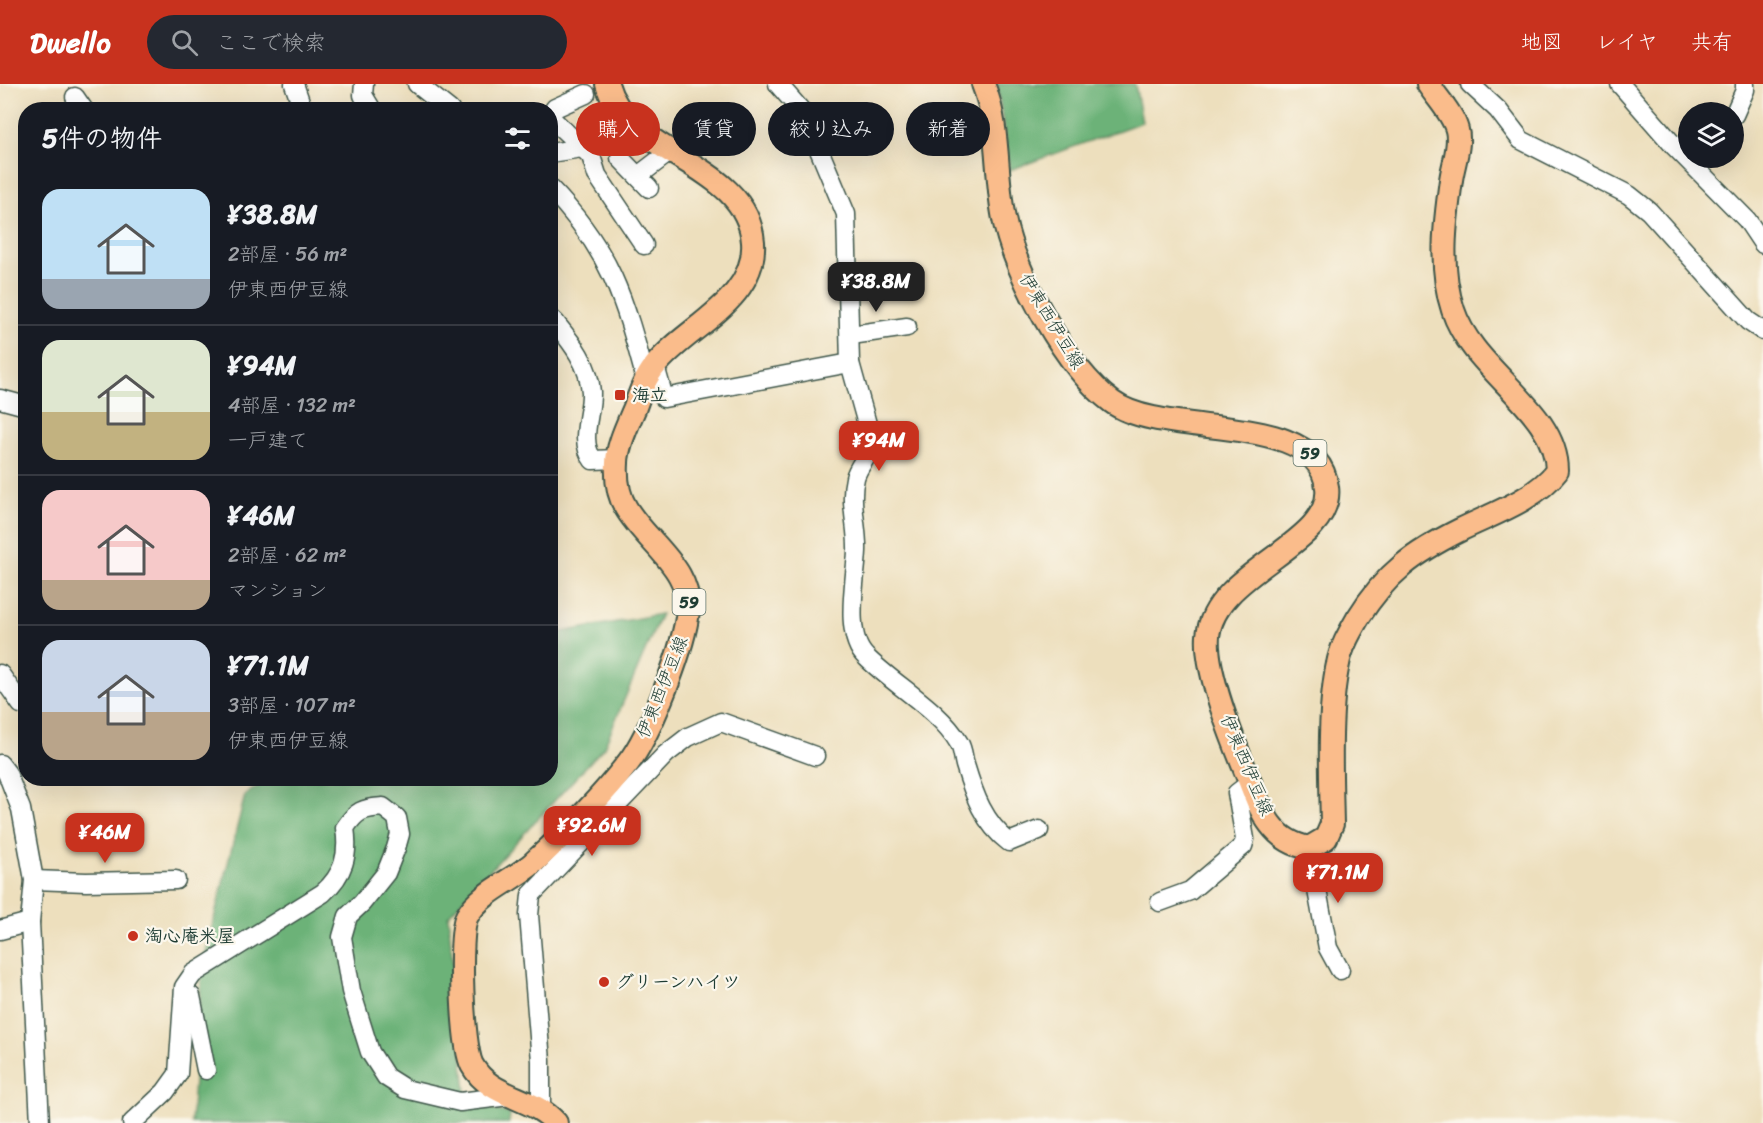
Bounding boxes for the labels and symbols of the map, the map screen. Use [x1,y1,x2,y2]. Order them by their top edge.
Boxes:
pin: ¥38.8M [827,262,925,313]
street label: 伊東西伊豆線 [1010,266,1094,376]
place label: 海立 [632,379,668,411]
marker: 海立 [613,388,627,402]
pin: ¥94M [843,421,915,472]
road number: 59 [1294,440,1326,466]
road number: 59 [672,589,706,615]
street label: 伊東西伊豆線 [627,631,697,743]
street label: 伊東西伊豆線 [1211,709,1283,821]
pin: ¥92.6M [543,806,641,857]
pin: ¥46M [69,813,141,864]
pin: ¥71.1M [1289,853,1387,904]
place label: 淘心庵米屋 [145,920,235,952]
marker: 淘心庵米屋 [126,929,140,943]
place label: グリーンハイツ [616,966,740,998]
marker: グリーンハイツ [597,975,611,989]

